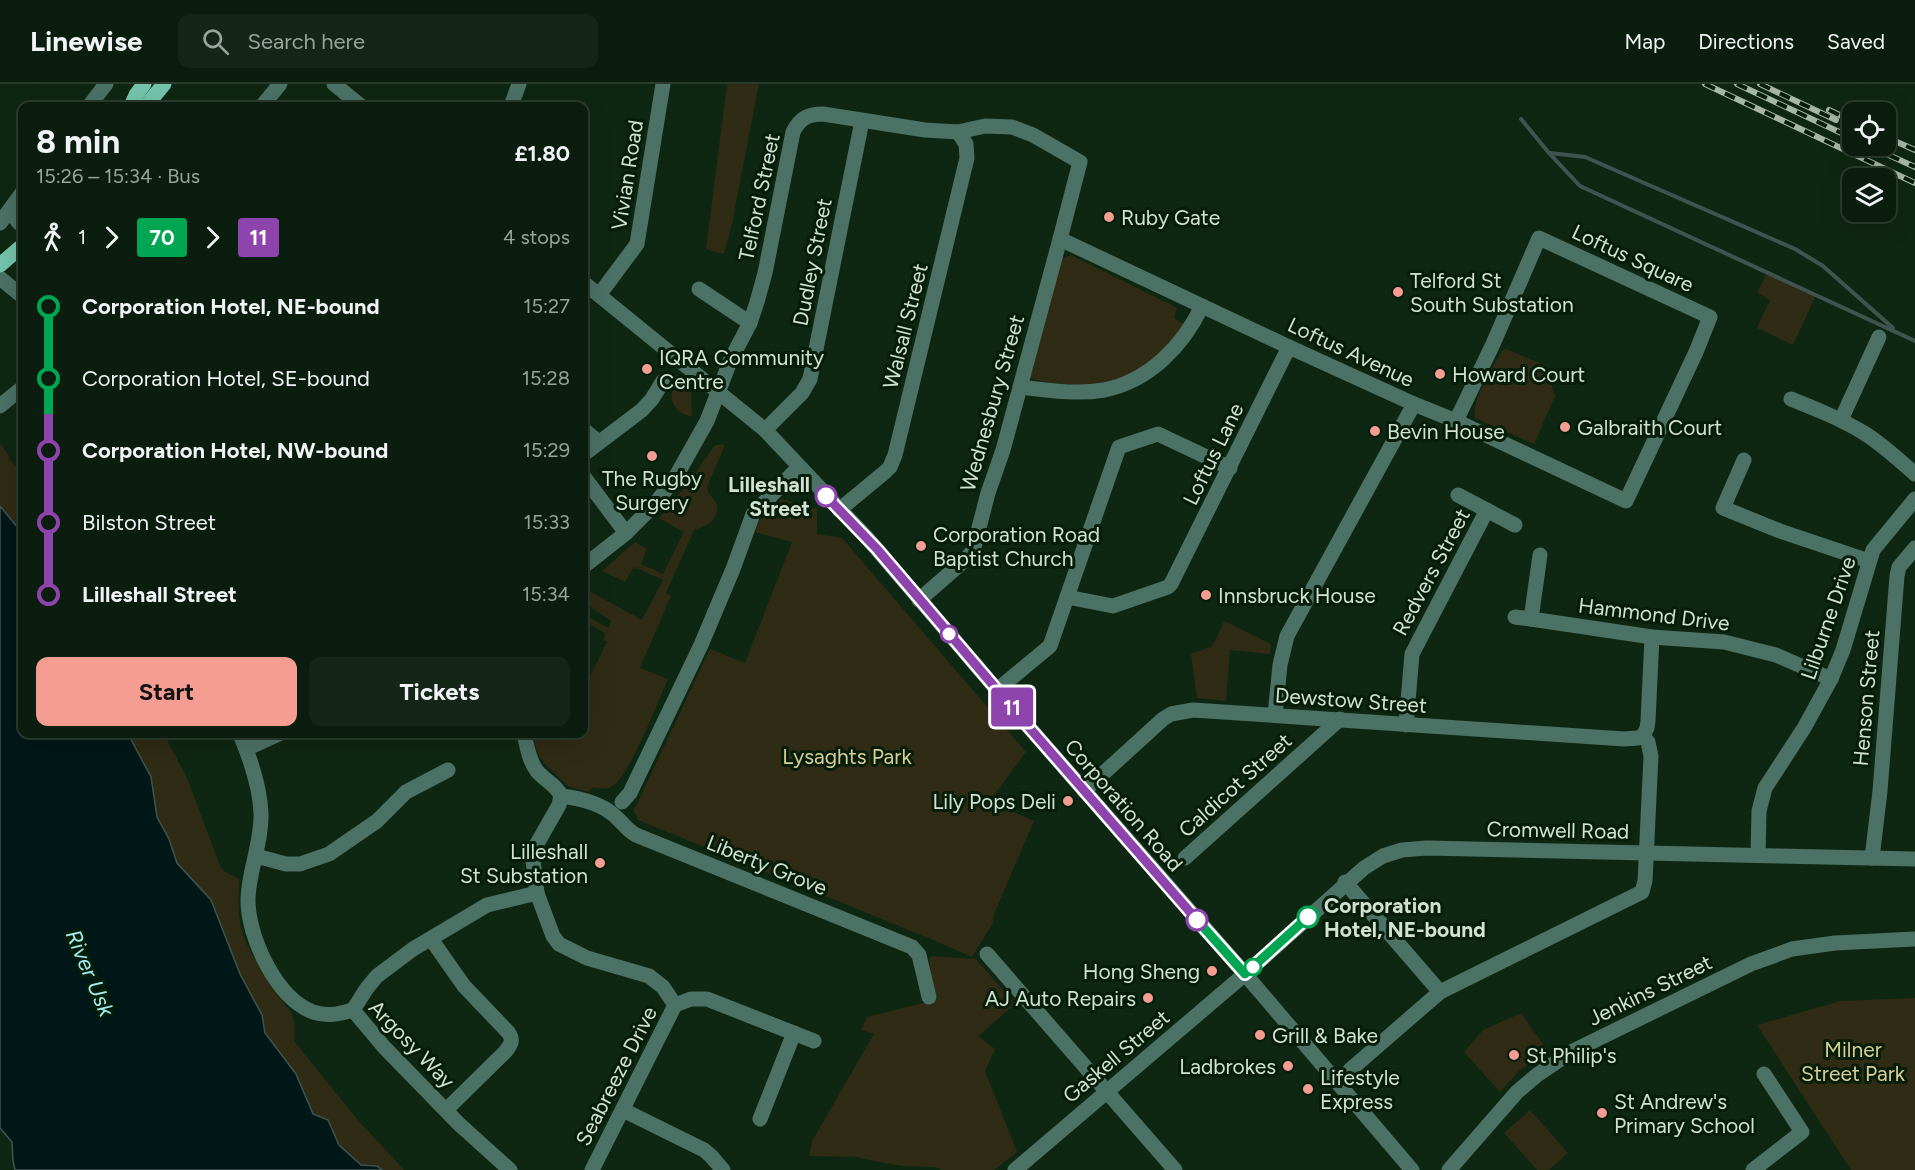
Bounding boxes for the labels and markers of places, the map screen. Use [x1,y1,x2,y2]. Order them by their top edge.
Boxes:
place label: Ruby Gate [1121,205,1220,230]
marker: Ruby Gate [1102,210,1116,224]
place label: Telford St South Substation [1410,268,1574,317]
marker: Telford St South Substation [1391,285,1405,299]
place label: IQRA Community Centre [659,345,824,394]
marker: IQRA Community Centre [640,362,654,376]
place label: Howard Court [1452,362,1585,387]
marker: Howard Court [1433,367,1447,381]
place label: Galbraith Court [1577,415,1722,440]
place label: Bevin House [1387,419,1505,444]
marker: Galbraith Court [1558,420,1572,434]
marker: Bevin House [1368,424,1382,438]
marker: The Rugby Surgery [645,449,659,463]
place label: The Rugby Surgery [602,466,702,515]
place label: Lilleshall Street [728,472,810,521]
marker: Lilleshall Street [815,485,837,507]
place label: Corporation Road Baptist Church [933,522,1100,571]
marker: Corporation Road Baptist Church [914,539,928,553]
place label: Innsbruck House [1218,583,1376,608]
marker: Innsbruck House [1199,588,1213,602]
unlabelled marker [940,625,958,643]
place label: Lily Pops Deli [932,789,1056,814]
marker: Lily Pops Deli [1061,794,1075,808]
place label: Lilleshall St Substation [460,839,588,888]
marker: Lilleshall St Substation [593,856,607,870]
place label: Corporation Hotel, NE-bound [1324,893,1486,942]
marker: Corporation Hotel, NE-bound [1297,906,1319,928]
unlabelled marker [1186,909,1208,931]
unlabelled marker [1244,958,1262,976]
place label: Hong Sheng [1083,959,1200,984]
marker: Hong Sheng [1205,964,1219,978]
place label: AJ Auto Repairs [985,986,1136,1011]
marker: AJ Auto Repairs [1141,991,1155,1005]
place label: Grill & Bake [1272,1023,1378,1048]
marker: Grill & Bake [1253,1028,1267,1042]
place label: St Philip's [1526,1043,1617,1068]
marker: St Philip's [1507,1048,1521,1062]
place label: Ladbrokes [1179,1054,1276,1079]
marker: Ladbrokes [1281,1059,1295,1073]
place label: Lifestyle Express [1320,1065,1400,1114]
marker: Lifestyle Express [1301,1082,1315,1096]
place label: St Andrew's Primary School [1614,1089,1755,1138]
marker: St Andrew's Primary School [1595,1106,1609,1120]

